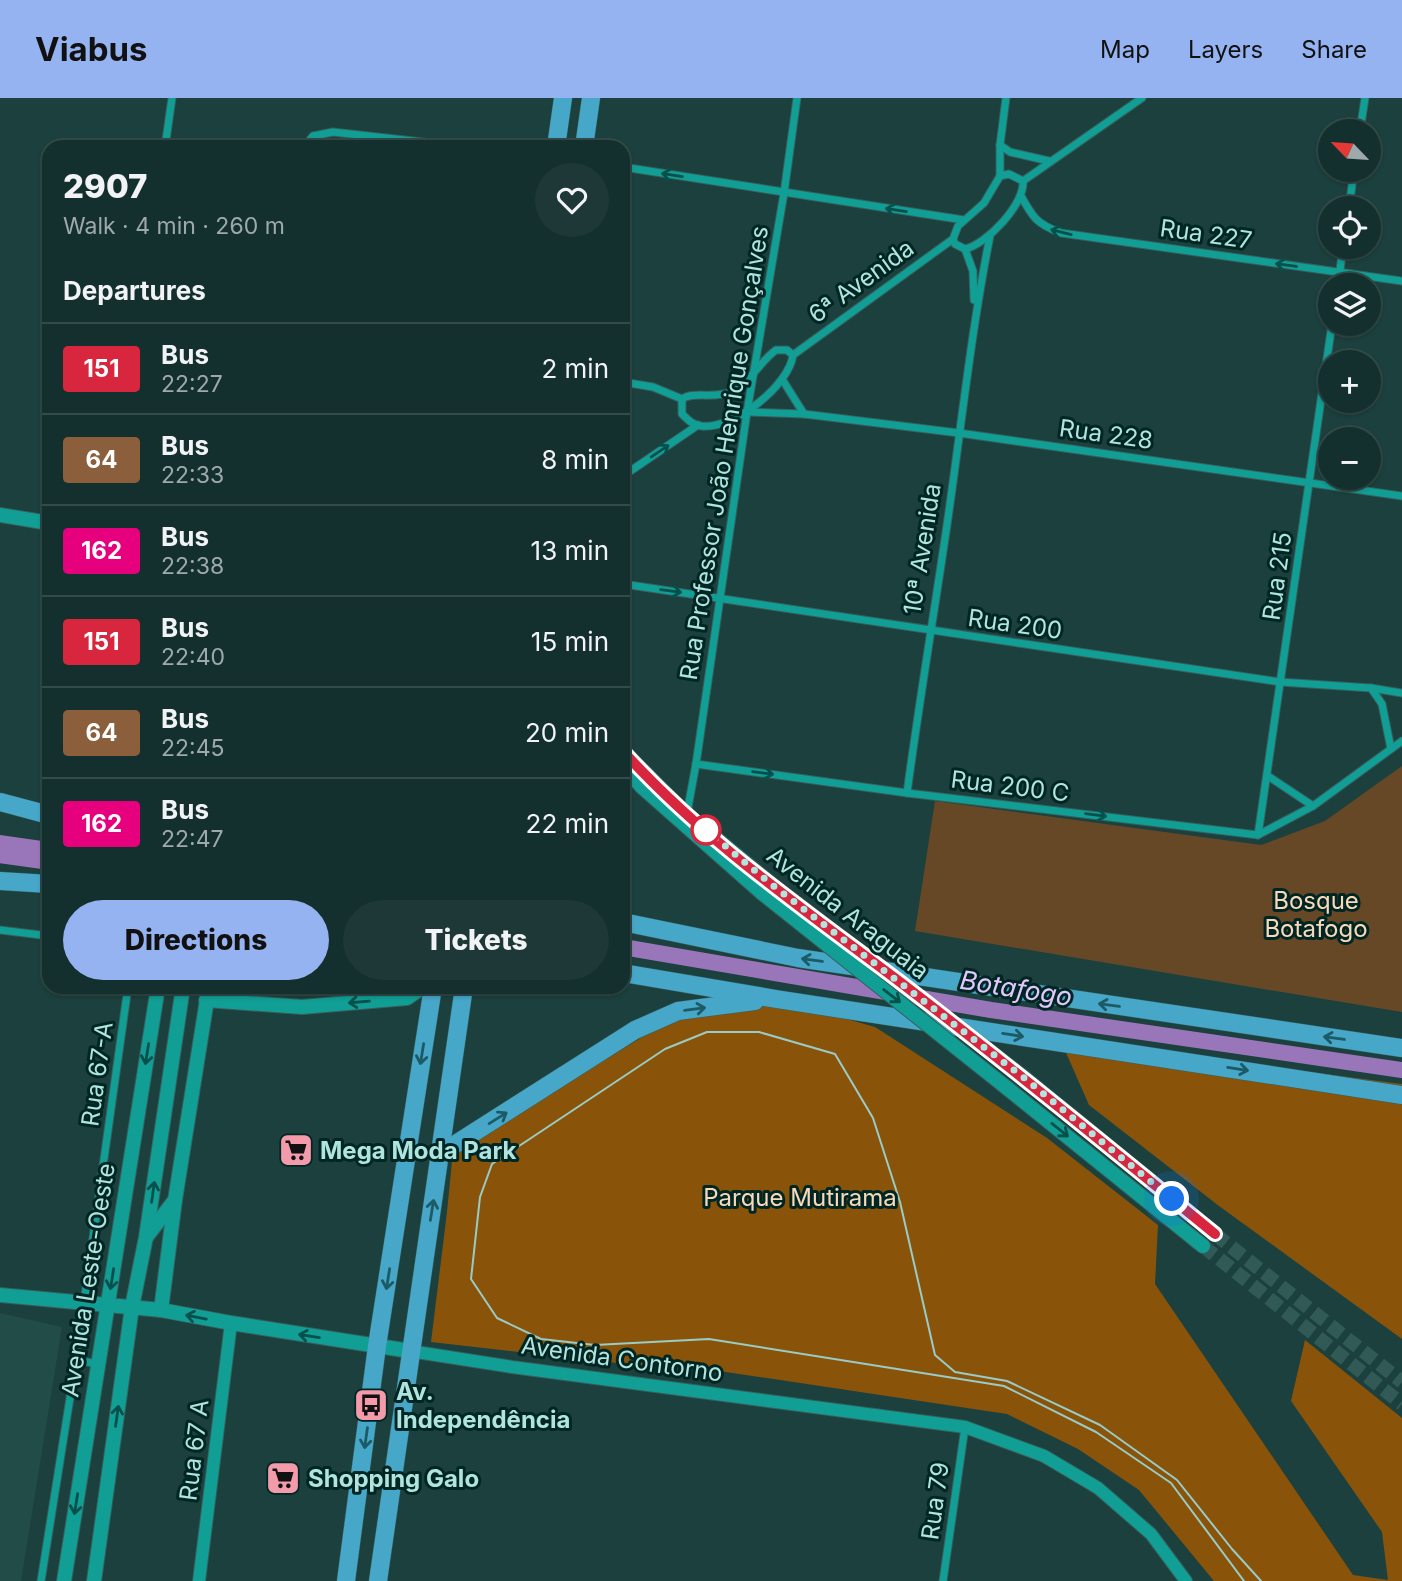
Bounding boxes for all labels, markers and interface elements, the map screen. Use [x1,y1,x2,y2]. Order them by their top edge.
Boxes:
text: Viabus [35,29,148,69]
text: Map [1100,35,1150,64]
text: Layers [1188,35,1263,64]
text: Share [1301,35,1367,64]
north arrow [1318,119,1381,182]
map controls [1318,119,1381,490]
button: heart [535,163,609,237]
text: 2907 [63,166,147,206]
one-way arrow [661,168,684,181]
button: locate [1318,196,1381,259]
one-way arrow [886,203,908,216]
text: Walk · 4 min · 260 m [63,212,285,240]
street label: Rua 227 [1158,213,1254,255]
street label: Rua Professor João Henrique Gonçalves [674,224,774,682]
one-way arrow [1050,225,1073,238]
street label: 6ª Avenida [803,233,919,329]
one-way arrow [1275,258,1298,271]
button: layers [1318,273,1381,336]
text: Departures [63,275,206,306]
text: Bus [161,339,209,370]
button: + [1318,350,1381,413]
text: 2 min [541,353,609,384]
text: 151 [83,354,120,383]
text: 22:27 [161,370,223,398]
street label: Rua 228 [1057,413,1155,455]
button: − [1318,427,1381,490]
text: Bus [161,430,209,461]
text: 8 min [541,444,609,475]
one-way arrow [650,444,670,458]
text: 64 [86,445,117,474]
text: 22:33 [161,461,224,489]
street label: 10ª Avenida [897,481,947,617]
text: Bus [161,521,209,552]
street label: Rua 215 [1256,530,1298,622]
text: 13 min [531,535,609,566]
text: 162 [81,536,122,565]
text: 22:38 [161,552,224,580]
one-way arrow [659,585,681,598]
street label: Rua 200 [966,603,1064,645]
text: Bus [161,612,209,643]
text: 15 min [531,626,609,657]
text: 151 [83,627,120,656]
text: 22:40 [161,643,225,671]
text: Bus [161,703,209,734]
text: 20 min [525,717,609,748]
text: 64 [86,718,117,747]
text: 22:45 [161,734,225,762]
street label: Rua 200 C [949,764,1071,808]
one-way arrow [751,767,774,780]
text: Bus [161,794,209,825]
text: 22 min [526,808,609,839]
text: 162 [81,809,122,838]
one-way arrow [1085,809,1107,822]
unlabelled marker [691,815,721,845]
text: 22:47 [161,825,224,853]
street label: Avenida Araguaia [761,841,935,985]
park label: Bosque Botafogo [1264,886,1368,943]
button: Directions [63,900,329,980]
button: Tickets [343,900,609,980]
one-way arrow [801,953,824,966]
water label: Botafogo [958,964,1074,1012]
one-way arrow [883,989,901,1004]
one-way arrow [348,996,370,1009]
one-way arrow [1099,998,1121,1011]
one-way arrow [684,1002,706,1015]
street label: Rua 67-A [75,1020,119,1128]
one-way arrow [1001,1029,1024,1042]
one-way arrow [1324,1031,1346,1044]
one-way arrow [140,1043,153,1065]
one-way arrow [416,1043,429,1065]
one-way arrow [1226,1063,1249,1076]
one-way arrow [488,1111,507,1126]
one-way arrow [1051,1123,1069,1138]
supermarket icon: Mega Moda Park [277,1131,315,1169]
place label: Mega Moda Park [320,1136,517,1165]
street label: Avenida Leste-Oeste [55,1161,121,1399]
one-way arrow [146,1181,159,1204]
your location [1154,1181,1189,1216]
park label: Parque Mutirama [703,1183,897,1212]
one-way arrow [425,1200,438,1222]
one-way arrow [105,1267,118,1290]
one-way arrow [381,1267,394,1290]
one-way arrow [185,1309,208,1323]
one-way arrow [298,1329,321,1342]
street label: Avenida Contorno [519,1331,725,1387]
place label: Av. Independência [396,1377,570,1434]
bus stop icon: Av. Independência [352,1386,390,1424]
street label: Rua 67 A [173,1398,215,1502]
one-way arrow [111,1405,124,1428]
one-way arrow [359,1426,372,1449]
supermarket icon: Shopping Galo [264,1459,302,1497]
street label: Rua 79 [915,1460,955,1542]
place label: Shopping Galo [308,1464,479,1493]
one-way arrow [69,1492,82,1515]

